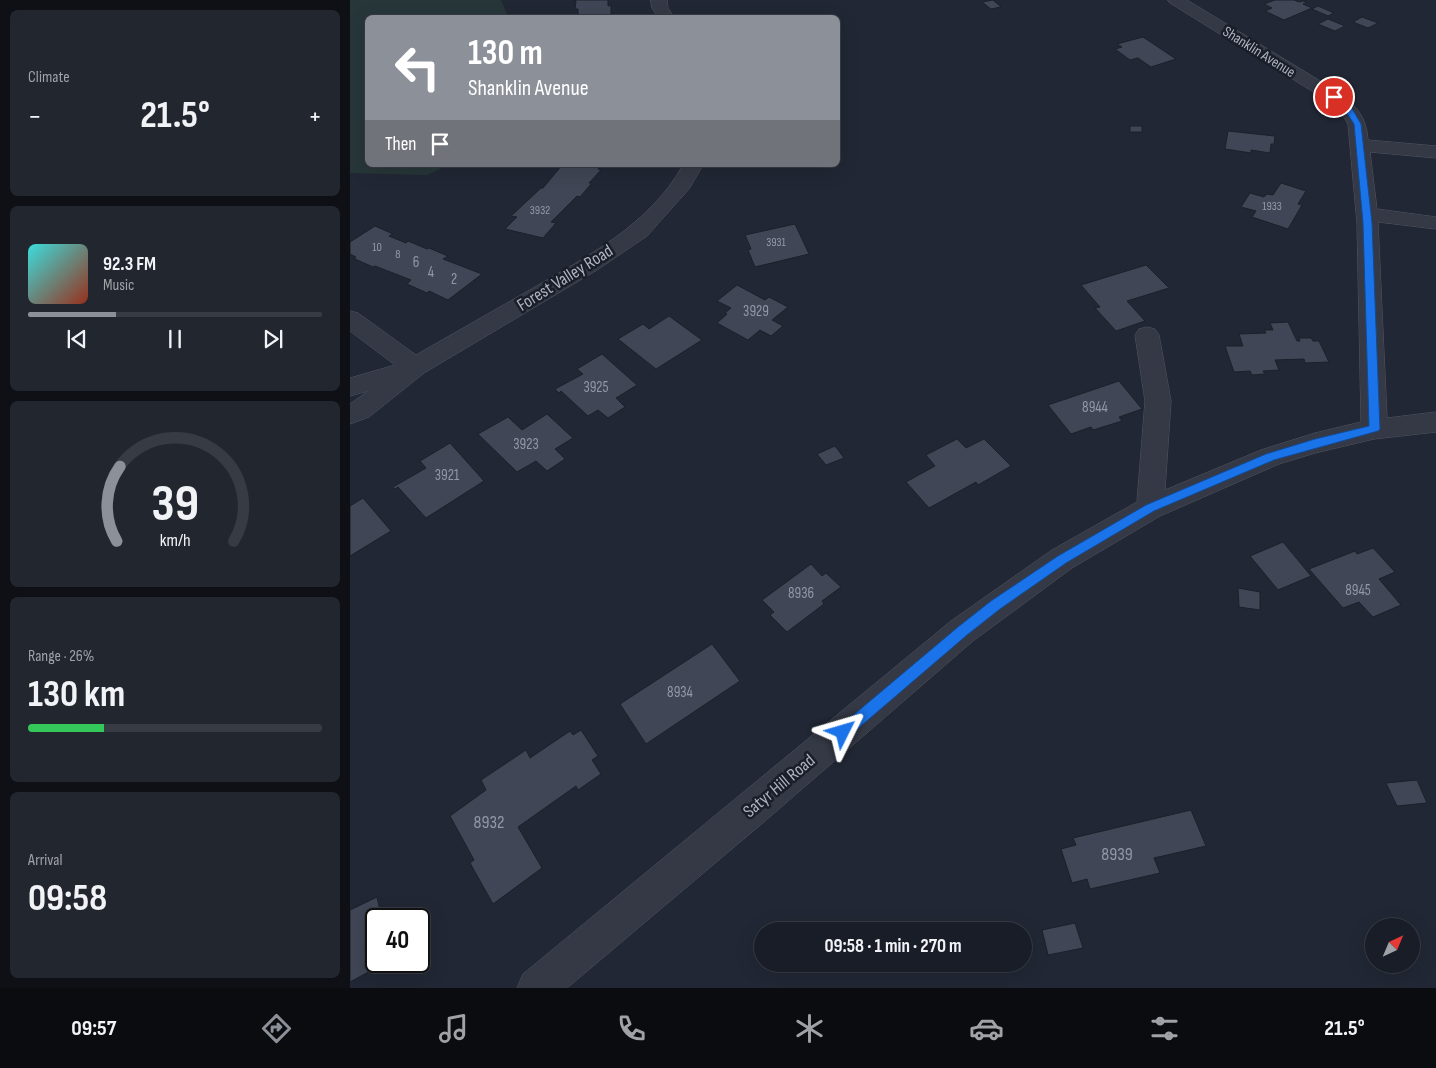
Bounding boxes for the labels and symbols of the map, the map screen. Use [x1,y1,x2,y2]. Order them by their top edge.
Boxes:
street label: Shanklin Avenue [1219,22,1299,82]
pin [1313,76,1355,118]
house number: 1933 [1262,199,1282,214]
house number: 3932 [530,203,550,218]
house number: 3931 [766,235,787,250]
house number: 10 [372,240,382,255]
street label: Forest Valley Road [513,240,617,316]
house number: 8 [395,247,401,262]
house number: 6 [413,253,419,272]
house number: 4 [428,263,434,282]
house number: 2 [451,270,457,289]
house number: 3929 [743,302,769,321]
house number: 3925 [583,378,609,397]
house number: 8944 [1082,398,1108,417]
house number: 3923 [513,435,539,454]
house number: 3921 [435,466,460,485]
house number: 8945 [1345,581,1371,600]
house number: 8936 [788,584,814,603]
house number: 8934 [667,683,693,702]
position arrow [816,705,868,757]
street label: Satyr Hill Road [739,750,819,822]
house number: 8932 [474,812,504,833]
house number: 8939 [1101,844,1133,865]
speed limit sign: 40 [365,908,430,973]
north arrow [1365,918,1420,972]

